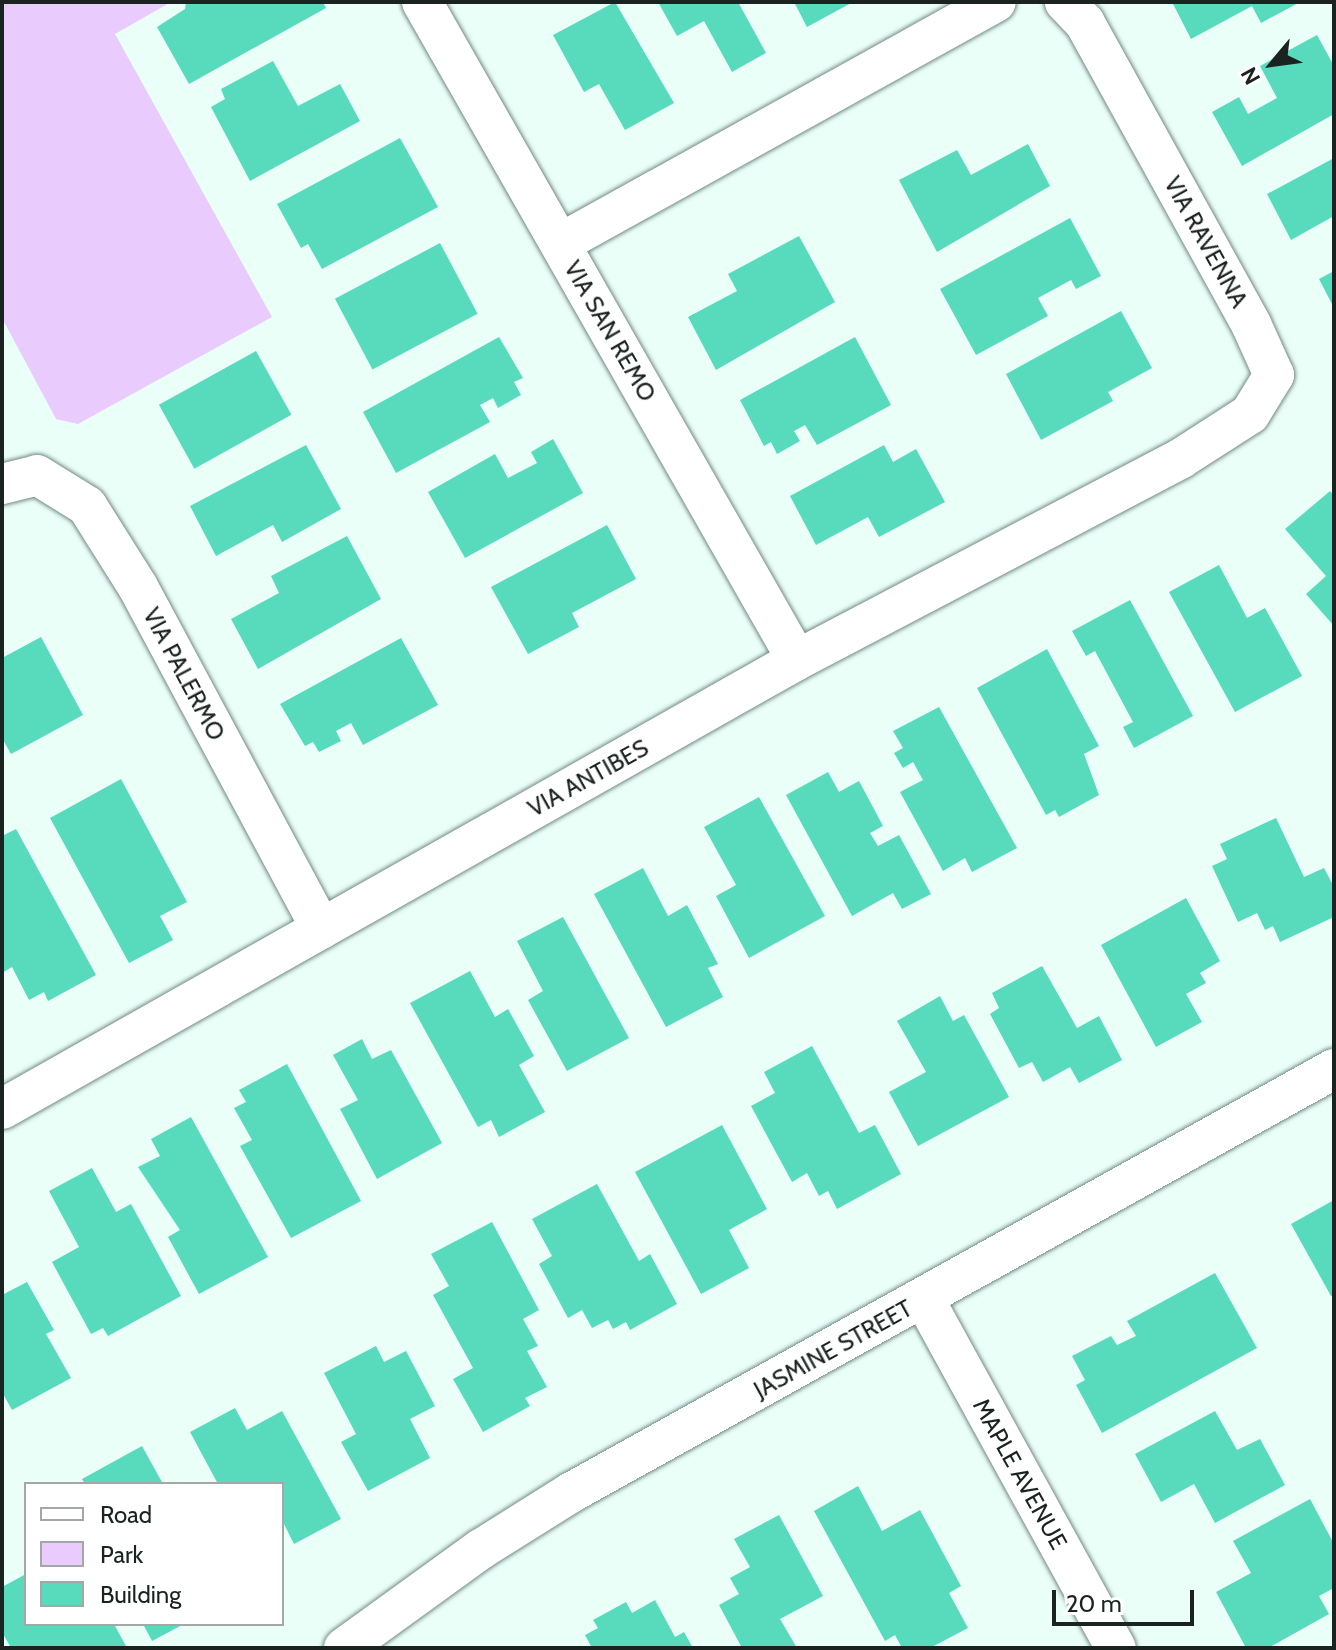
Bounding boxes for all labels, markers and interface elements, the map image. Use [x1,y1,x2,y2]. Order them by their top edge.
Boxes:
north arrow [1232,24,1312,104]
text: N [1235,63,1266,89]
street label: VIA RAVENNA [1158,171,1254,313]
street label: VIA SAN REMO [558,256,662,406]
street label: VIA PALERMO [137,603,231,745]
street label: VIA ANTIBES [523,733,653,823]
street label: JASMINE STREET [749,1294,917,1404]
street label: MAPLE AVENUE [967,1394,1073,1554]
legend [24,1482,284,1626]
text: Road [100,1500,152,1529]
text: Park [100,1540,143,1569]
scale bar [1056,1574,1198,1624]
text: Building [100,1580,181,1609]
text: 20 m [1066,1589,1122,1618]

